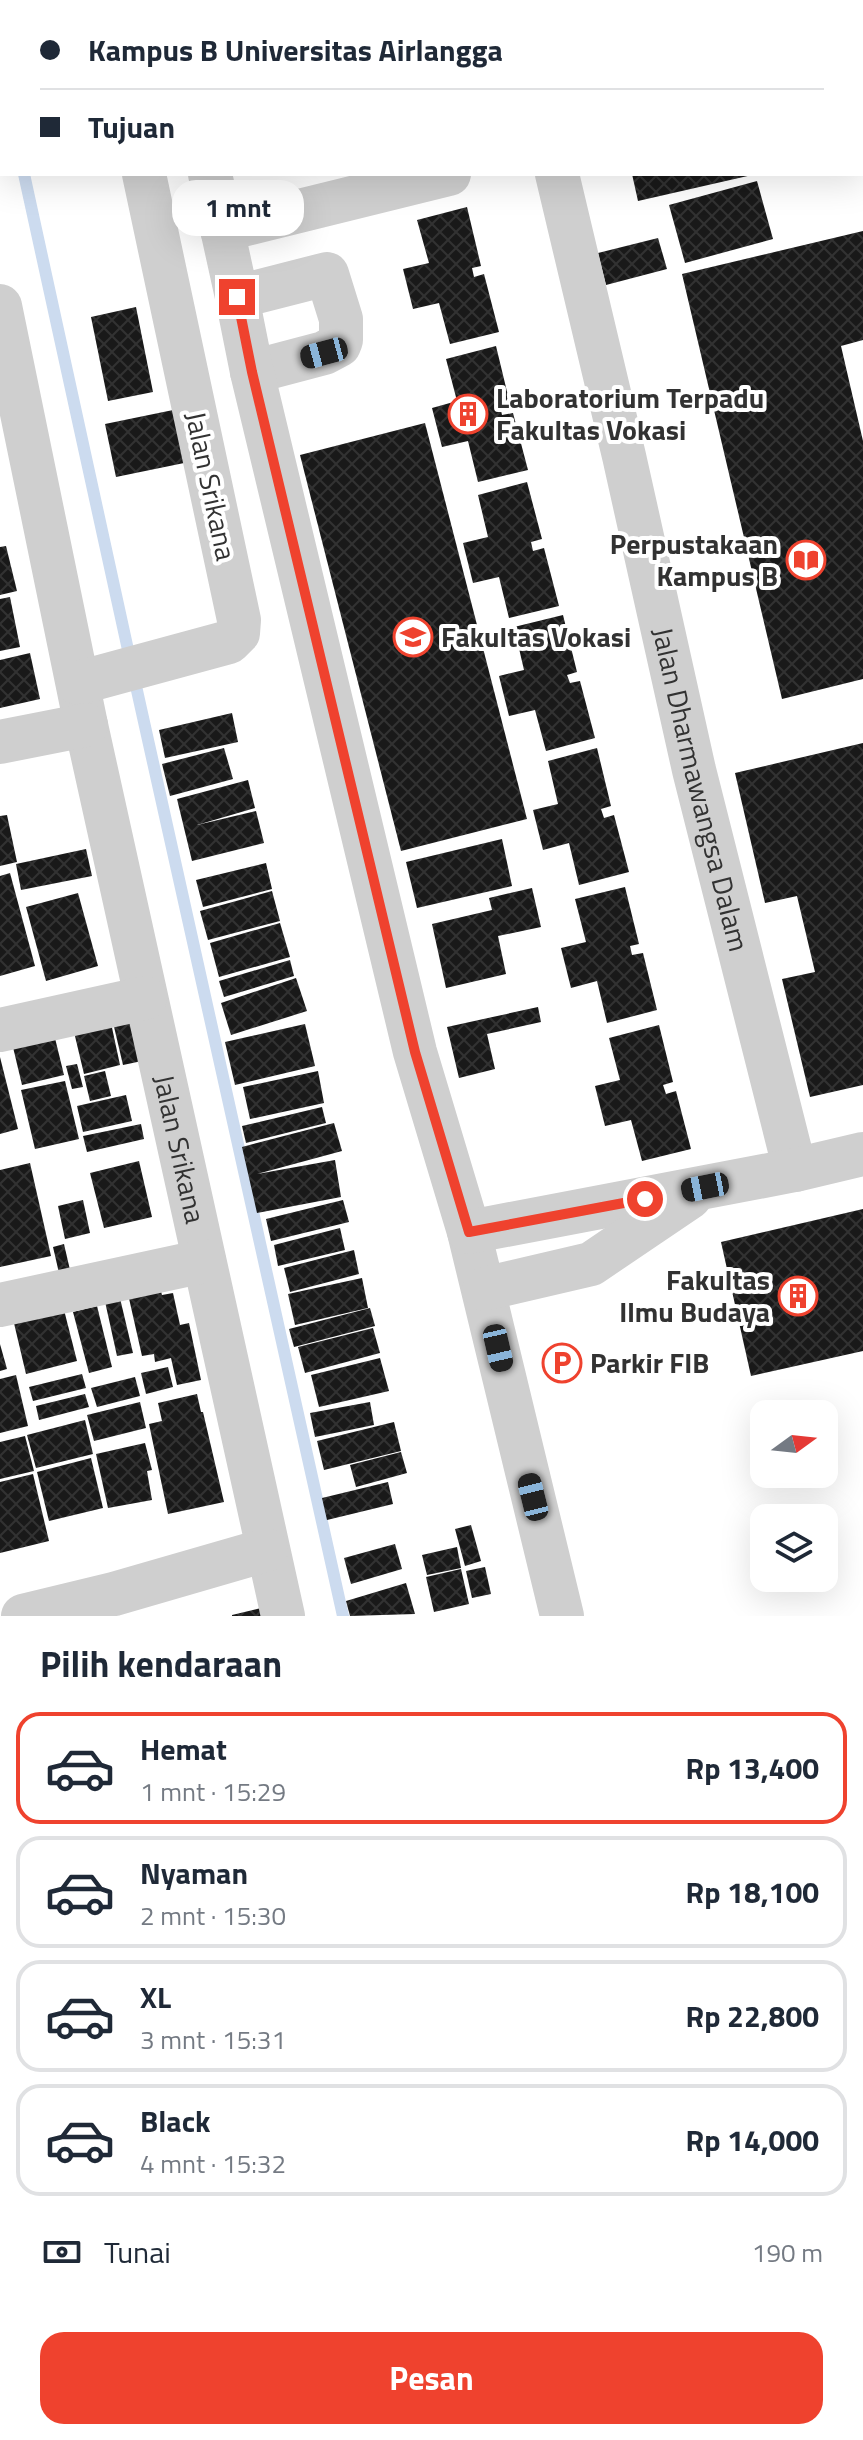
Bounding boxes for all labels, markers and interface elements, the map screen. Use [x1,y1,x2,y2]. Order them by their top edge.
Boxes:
text: Kampus B Universitas Airlangga [88,27,503,73]
text: Tujuan [88,104,175,150]
callout: 1 mnt [171,181,303,237]
text: 1 mnt [205,188,271,227]
route end [219,279,255,315]
car [298,335,350,371]
place label: Laboratorium Terpadu Fakultas Vokasi [496,376,764,451]
building icon: Laboratorium Terpadu Fakultas Vokasi [447,393,489,435]
street label: Jalan Srikana [175,407,248,564]
place label: Perpustakaan Kampus B [610,522,778,597]
library icon: Perpustakaan Kampus B [785,539,827,581]
place label: Fakultas Vokasi [441,615,631,658]
school or university icon: Fakultas Vokasi [392,616,434,658]
street label: Jalan Dharmawangsa Dalam [642,623,761,956]
street label: Jalan Srikana [143,1070,218,1227]
car [679,1171,731,1203]
route start [627,1181,663,1217]
place label: Fakultas Ilmu Budaya [619,1258,770,1333]
building icon: Fakultas Ilmu Budaya [777,1275,819,1317]
car [481,1322,515,1374]
place label: Parkir FIB [590,1341,709,1384]
parking icon: Parkir FIB [541,1342,583,1384]
north arrow [750,1400,838,1488]
map controls [750,1400,838,1592]
car [516,1471,550,1523]
button: layers [750,1504,838,1592]
text: Pilih kendaraan [40,1636,282,1691]
text: Hemat [140,1726,227,1772]
icon: car [44,1732,116,1804]
text: Rp 13,400 [686,1745,819,1791]
text: 1 mnt · 15:29 [140,1772,286,1811]
text: Nyaman [140,1850,248,1896]
icon: car [44,1856,116,1928]
text: Rp 18,100 [686,1869,819,1915]
text: 2 mnt · 15:30 [140,1896,286,1935]
text: XL [140,1974,171,2020]
icon: car [44,1980,116,2052]
text: Rp 22,800 [686,1993,819,2039]
text: 3 mnt · 15:31 [140,2020,286,2059]
text: Black [140,2098,211,2144]
icon: car [44,2104,116,2176]
text: Rp 14,000 [686,2117,819,2163]
text: 4 mnt · 15:32 [140,2144,286,2183]
text: Tunai [104,2229,171,2275]
icon: cash [40,2230,84,2274]
text: 190 m [752,2233,823,2272]
button: Pesan [40,2332,823,2424]

